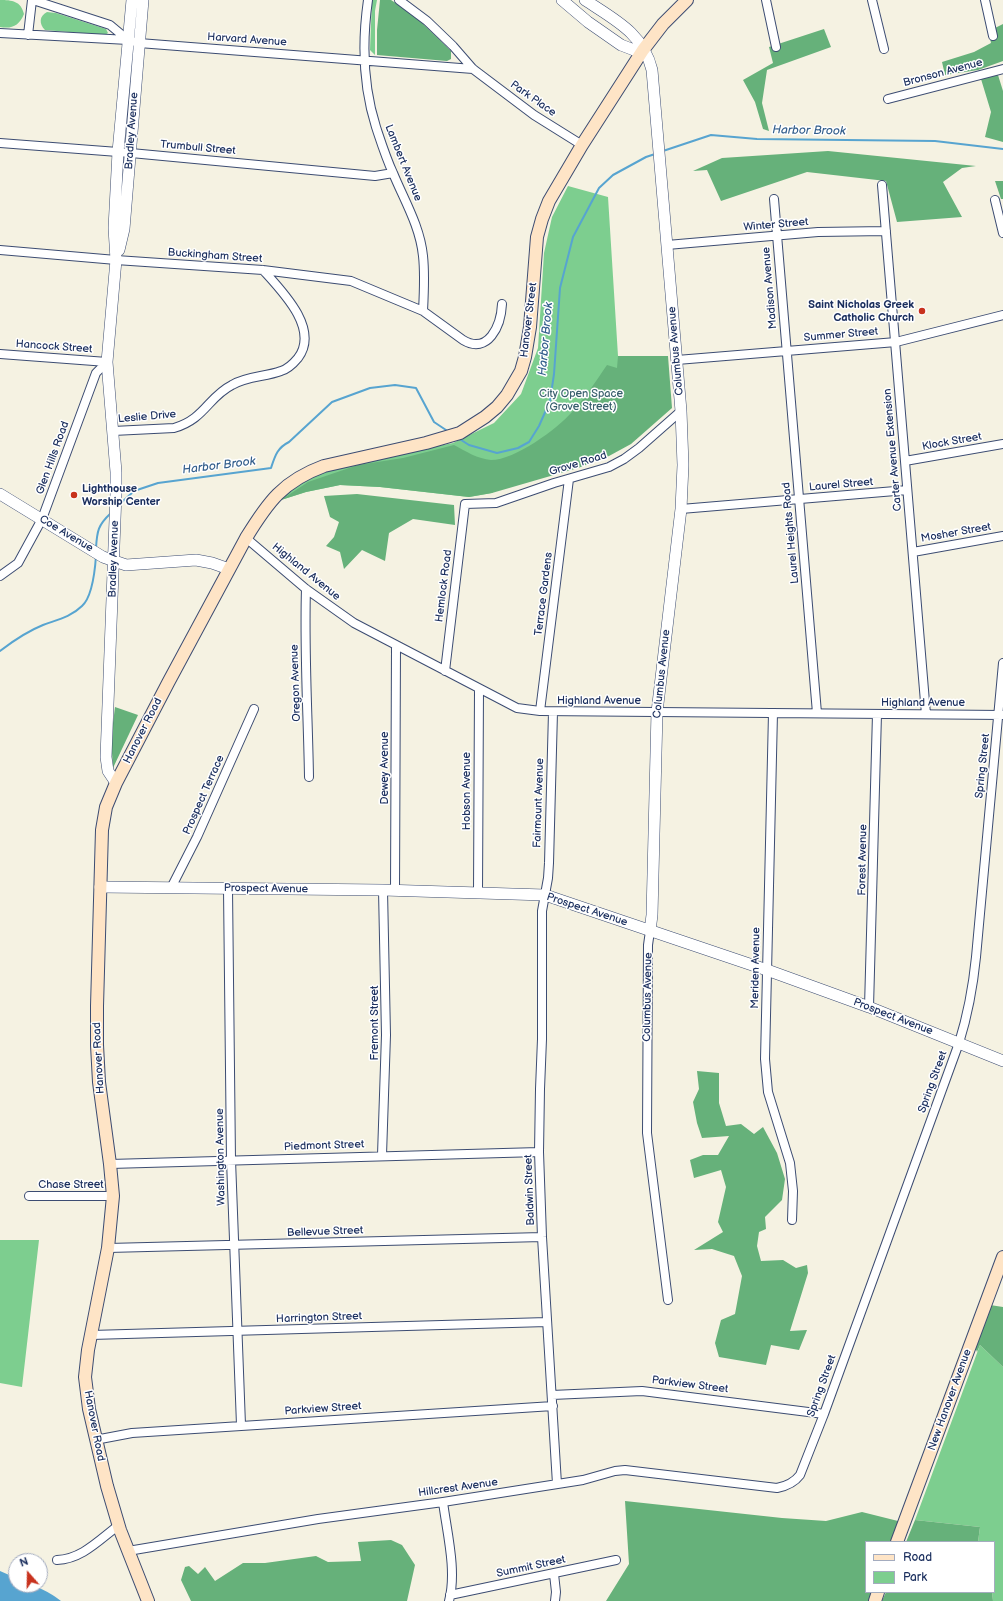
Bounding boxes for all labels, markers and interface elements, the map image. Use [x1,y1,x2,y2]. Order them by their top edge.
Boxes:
street label: Harvard Avenue [207,31,287,49]
street label: Bronson Avenue [902,56,984,90]
street label: Park Place [508,78,558,120]
street label: Bradley Avenue [123,92,141,170]
street label: Lambert Avenue [382,123,424,203]
water label: Harbor Brook [772,123,846,139]
street label: Trumbull Street [160,138,236,158]
street label: Winter Street [743,216,809,234]
street label: Buckingham Street [167,246,263,266]
street label: Madison Avenue [760,246,780,330]
street label: Hanover Street [518,282,540,358]
place label: Saint Nicholas Greek Catholic Church [808,298,914,324]
water label: Harbor Brook [536,302,556,376]
street label: Columbus Avenue [666,306,686,396]
marker: Saint Nicholas Greek Catholic Church [917,306,927,316]
street label: Summer Street [803,325,879,345]
street label: Hancock Street [15,338,93,356]
park label: City Open Space (Grove Street) [539,387,623,413]
street label: Carter Avenue Extension [881,388,905,512]
street label: Leslie Drive [117,408,177,426]
street label: Glen Hills Road [34,420,72,496]
street label: Klock Street [921,430,983,454]
street label: Grove Road [548,449,608,479]
water label: Harbor Brook [182,454,256,478]
street label: Laurel Street [808,476,874,494]
place label: Lighthouse Worship Center [82,482,160,508]
street label: Laurel Heights Road [780,482,802,584]
marker: Lighthouse Worship Center [69,490,79,500]
street label: Coe Avenue [37,513,95,555]
street label: Bradley Avenue [106,520,122,598]
street label: Mosher Street [920,520,992,546]
street label: Highland Avenue [269,540,343,604]
street label: Hemlock Road [433,549,455,623]
street label: Terrace Gardens [532,552,556,636]
street label: Columbus Avenue [651,629,673,719]
street label: Oregon Avenue [288,644,304,722]
street label: Highland Avenue [557,694,641,708]
street label: Hanover Road [121,696,165,766]
street label: Highland Avenue [881,696,965,710]
street label: Dewey Avenue [378,732,392,804]
street label: Spring Street [973,733,993,799]
street label: Hobson Avenue [460,752,474,830]
street label: Prospect Terrace [181,753,227,837]
street label: Fairmount Avenue [531,758,547,848]
street label: Forest Avenue [856,824,870,896]
street label: Prospect Avenue [224,882,308,896]
street label: Prospect Avenue [545,891,629,929]
street label: Meriden Avenue [749,927,763,1009]
street label: Columbus Avenue [641,952,655,1042]
street label: Fremont Street [368,986,382,1060]
street label: Prospect Avenue [851,996,935,1038]
street label: Hanover Road [91,1022,107,1094]
street label: Spring Street [916,1049,950,1115]
street label: Washington Avenue [214,1108,228,1206]
street label: Piedmont Street [284,1138,364,1154]
street label: Baldwin Street [522,1154,538,1226]
street label: Chase Street [38,1178,104,1192]
street label: Bellevue Street [287,1224,363,1240]
street label: Harrington Street [276,1310,362,1326]
street label: New Hanover Avenue [925,1347,975,1453]
street label: Spring Street [805,1353,839,1419]
street label: Parkview Street [651,1374,729,1396]
street label: Hanover Road [81,1389,107,1463]
street label: Parkview Street [284,1400,362,1418]
street label: Hillcrest Avenue [417,1476,499,1500]
legend [865,1541,995,1593]
text: Road [903,1550,932,1565]
north arrow [8,1553,48,1593]
street label: Summit Street [495,1553,567,1581]
text: N [18,1555,30,1570]
text: Park [903,1570,927,1585]

